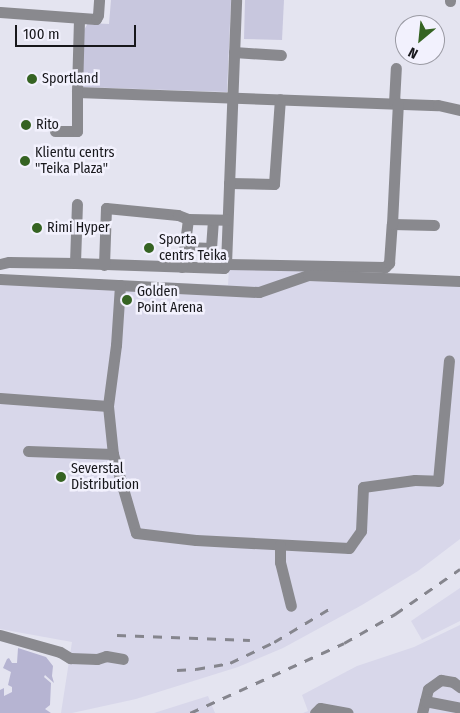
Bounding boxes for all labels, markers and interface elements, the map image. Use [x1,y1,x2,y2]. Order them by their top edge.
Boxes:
scale bar [18,15,139,47]
north arrow [395,15,445,65]
text: 100 m [23,25,60,43]
text: N [406,43,421,62]
place label: Sportland [42,71,98,87]
marker: Sportland [26,73,38,85]
place label: Rito [36,117,59,133]
marker: Rito [20,119,32,131]
place label: Klientu centrs "Teika Plaza" [35,145,114,178]
marker: Klientu centrs "Teika Plaza" [19,155,31,167]
place label: Rimi Hyper [47,220,110,236]
marker: Rimi Hyper [31,222,43,234]
place label: Sporta centrs Teika [159,232,227,264]
marker: Sporta centrs Teika [143,242,155,254]
place label: Golden Point Arena [137,284,203,316]
marker: Golden Point Arena [121,294,133,306]
place label: Severstal Distribution [71,461,139,494]
marker: Severstal Distribution [55,471,67,483]

